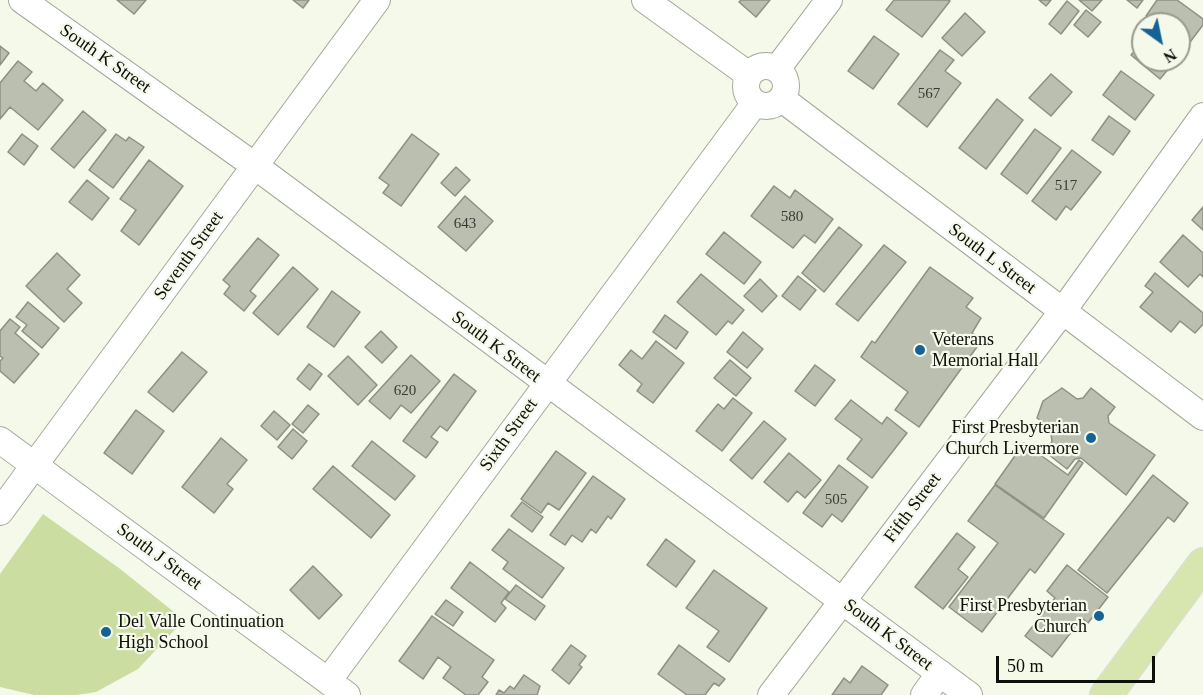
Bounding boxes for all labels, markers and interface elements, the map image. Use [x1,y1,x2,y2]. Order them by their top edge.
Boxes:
north arrow [1131,12,1191,72]
street label: South K Street [55,20,155,98]
text: N [1161,46,1179,66]
house number: 567 [918,85,940,103]
house number: 517 [1055,177,1077,195]
street label: Seventh Street [150,207,228,305]
house number: 580 [781,208,803,226]
house number: 643 [454,215,476,233]
street label: South L Street [944,219,1040,299]
street label: South K Street [447,306,545,388]
place label: Veterans Memorial Hall [932,329,1038,372]
marker: Veterans Memorial Hall [913,343,927,357]
house number: 620 [394,382,416,400]
street label: Sixth Street [475,394,543,476]
place label: First Presbyterian Church Livermore [946,417,1079,460]
marker: First Presbyterian Church Livermore [1084,431,1098,445]
street label: Fifth Street [880,469,946,547]
house number: 505 [825,491,847,509]
street label: South J Street [112,519,206,595]
street label: South K Street [839,594,937,676]
place label: First Presbyterian Church [960,595,1087,638]
marker: First Presbyterian Church [1092,609,1106,623]
place label: Del Valle Continuation High School [118,611,284,654]
marker: Del Valle Continuation High School [99,625,113,639]
scale bar [999,644,1158,682]
text: 50 m [1007,656,1044,676]

